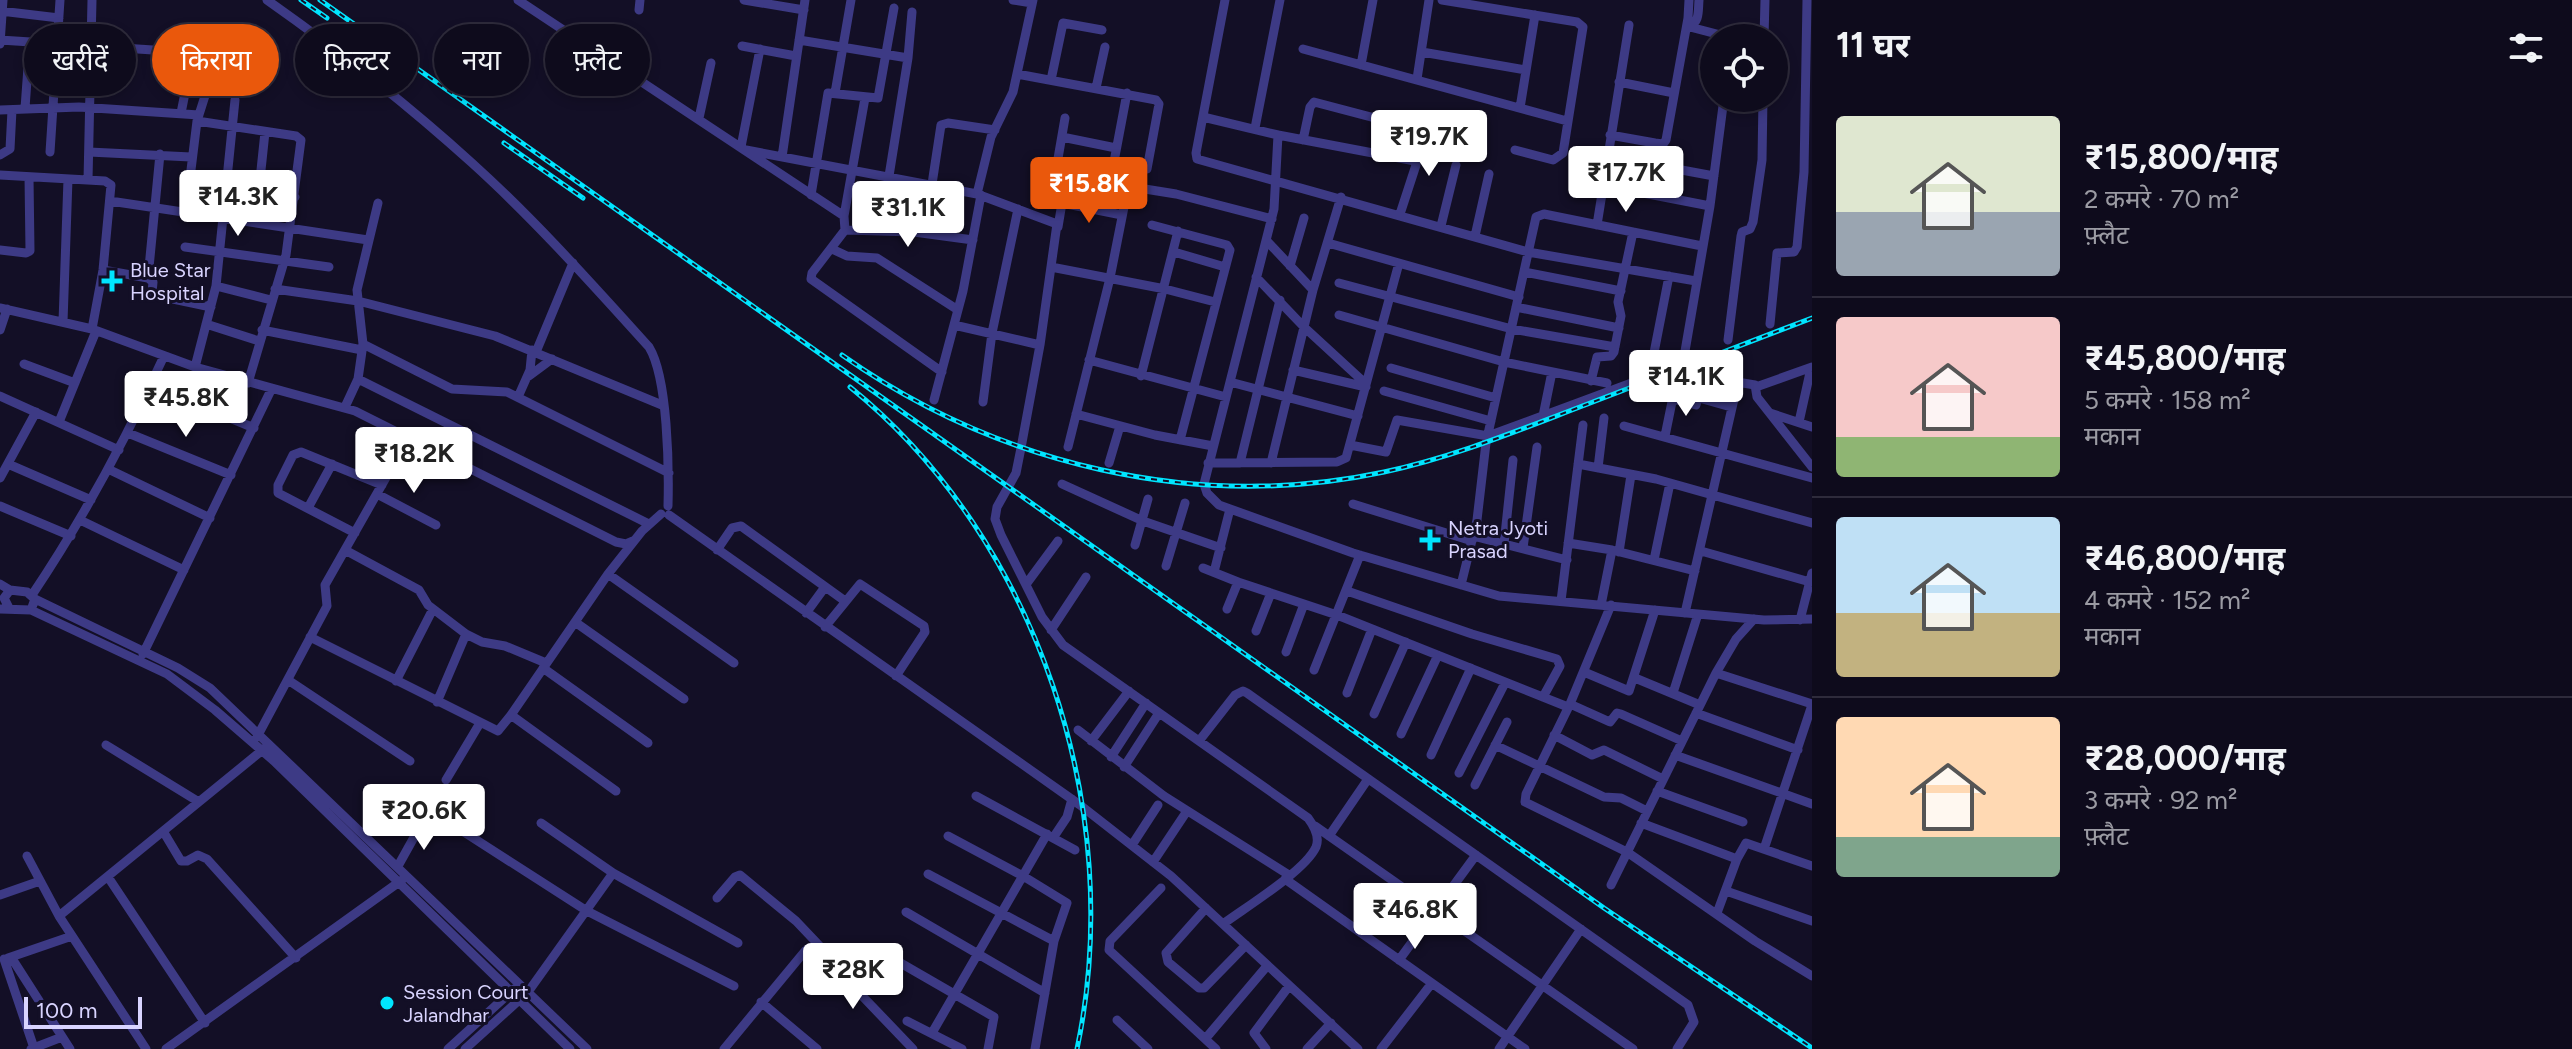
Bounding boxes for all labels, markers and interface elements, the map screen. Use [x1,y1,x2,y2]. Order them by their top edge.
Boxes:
chip: खरीदें [24,24,136,96]
chip: किराया [152,24,279,96]
chip: फ़िल्टर [295,24,418,96]
chip: नया [434,24,529,96]
chip: फ़्लैट [545,24,650,96]
map controls [1700,24,1788,112]
button: locate [1700,24,1788,112]
text: 11 घर [1836,25,1910,66]
icon: filters [2504,26,2548,70]
pin: ₹19.7K [1364,110,1494,178]
text: ₹19.7K [1389,120,1469,152]
text: ₹15,800/माह [2084,137,2278,178]
pin: ₹17.7K [1561,146,1691,214]
icon: home [1900,148,1996,244]
text: ₹17.7K [1586,156,1666,188]
pin: ₹15.8K [1024,157,1154,225]
text: ₹15.8K [1048,167,1130,199]
pin: ₹14.3K [173,170,303,238]
text: ₹14.3K [197,180,279,212]
pin: ₹31.1K [843,181,973,249]
text: 2 कमरे · 70 m² [2084,183,2239,215]
text: ₹31.1K [870,191,946,223]
text: फ़्लैट [2084,219,2129,251]
place label: Blue Star Hospital [130,258,211,305]
marker: Blue Star Hospital [101,270,123,292]
text: ₹45,800/माह [2084,338,2285,379]
icon: home [1900,349,1996,445]
pin: ₹14.1K [1621,350,1751,418]
text: ₹14.1K [1647,360,1725,392]
pin: ₹45.8K [121,371,251,439]
text: ₹45.8K [143,381,229,413]
text: 5 कमरे · 158 m² [2084,384,2251,416]
text: मकान [2084,420,2141,452]
pin: ₹18.2K [349,427,479,495]
text: ₹18.2K [373,437,455,469]
place label: Netra Jyoti Prasad [1448,516,1548,563]
marker: Netra Jyoti Prasad [1419,529,1441,551]
text: ₹46,800/माह [2084,538,2285,579]
icon: home [1900,549,1996,645]
text: 4 कमरे · 152 m² [2084,584,2250,616]
text: मकान [2084,620,2141,652]
text: ₹28,000/माह [2084,738,2286,779]
icon: home [1900,749,1996,845]
pin: ₹20.6K [359,784,489,852]
text: 3 कमरे · 92 m² [2084,784,2237,816]
text: ₹20.6K [381,794,467,826]
text: फ़्लैट [2084,820,2129,852]
pin: ₹46.8K [1350,883,1480,951]
text: ₹46.8K [1372,893,1458,925]
pin: ₹28K [806,943,900,1011]
text: ₹28K [821,953,885,985]
place label: Session Court Jalandhar [403,980,529,1027]
scale bar [24,993,142,1029]
marker: Session Court Jalandhar [378,994,396,1012]
text: 100 m [36,997,97,1024]

